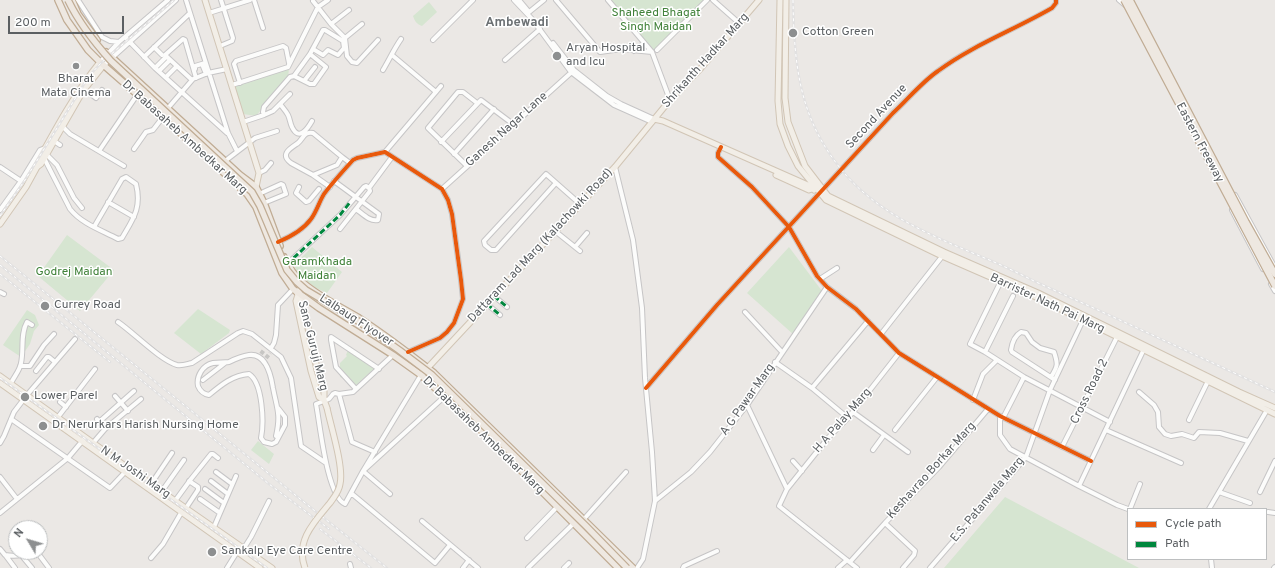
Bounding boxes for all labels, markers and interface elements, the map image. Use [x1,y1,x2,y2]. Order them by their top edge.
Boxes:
park label: Shaheed Bhagat Singh Maidan [612,7,700,35]
scale bar [10,8,126,34]
street label: Shrikanth Hadkar Marg [660,11,752,111]
text: 200 m [15,15,51,31]
district label: Ambewadi [485,15,549,31]
place label: Cotton Green [802,26,874,40]
marker: Cotton Green [787,27,799,39]
place label: Aryan Hospital and Icu [566,42,645,70]
marker: Aryan Hospital and Icu [551,50,563,62]
marker: Bharat Mata Cinema [71,61,81,71]
place label: Bharat Mata Cinema [41,73,111,101]
street label: Dr Babasaheb Ambedkar Marg [118,78,250,198]
street label: Second Avenue [843,82,911,152]
street label: Ganesh Nagar Lane [463,89,551,171]
street label: Eastern Freeway [1172,101,1226,185]
street label: Dattaram Lad Marg (Kalachowki Road) [466,166,616,326]
park label: GaramKhada Maidan [282,256,352,284]
park label: Godrej Maidan [35,266,113,280]
street label: Barrister Nath Pai Marg [987,271,1107,337]
street label: Lalbaug Flyover [316,292,396,350]
place label: Currey Road [54,299,121,313]
street label: Sane Guruji Marg [294,299,330,393]
marker: Currey Road [39,300,51,312]
street label: Cross Road 2 [1068,357,1112,427]
street label: A G Pawar Marg [718,361,778,439]
street label: Dr Babasaheb Ambedkar Marg [419,374,547,498]
street label: H A Palay Marg [811,386,875,456]
place label: Lower Parel [34,390,98,404]
marker: Lower Parel [19,391,31,403]
place label: Dr Nerurkars Harish Nursing Home [52,419,239,433]
marker: Dr Nerurkars Harish Nursing Home [37,420,49,432]
street label: Keshavrao Borkar Marg [885,420,979,522]
street label: N M Joshi Marg [97,444,173,502]
street label: E.S. Patanwala Marg [948,454,1028,546]
legend [1127,508,1267,560]
text: Cycle path [1165,516,1222,532]
north arrow [8,520,48,560]
text: N [11,526,27,541]
text: Path [1165,536,1190,552]
place label: Sankalp Eye Care Centre [221,545,352,559]
marker: Sankalp Eye Care Centre [206,546,218,558]

